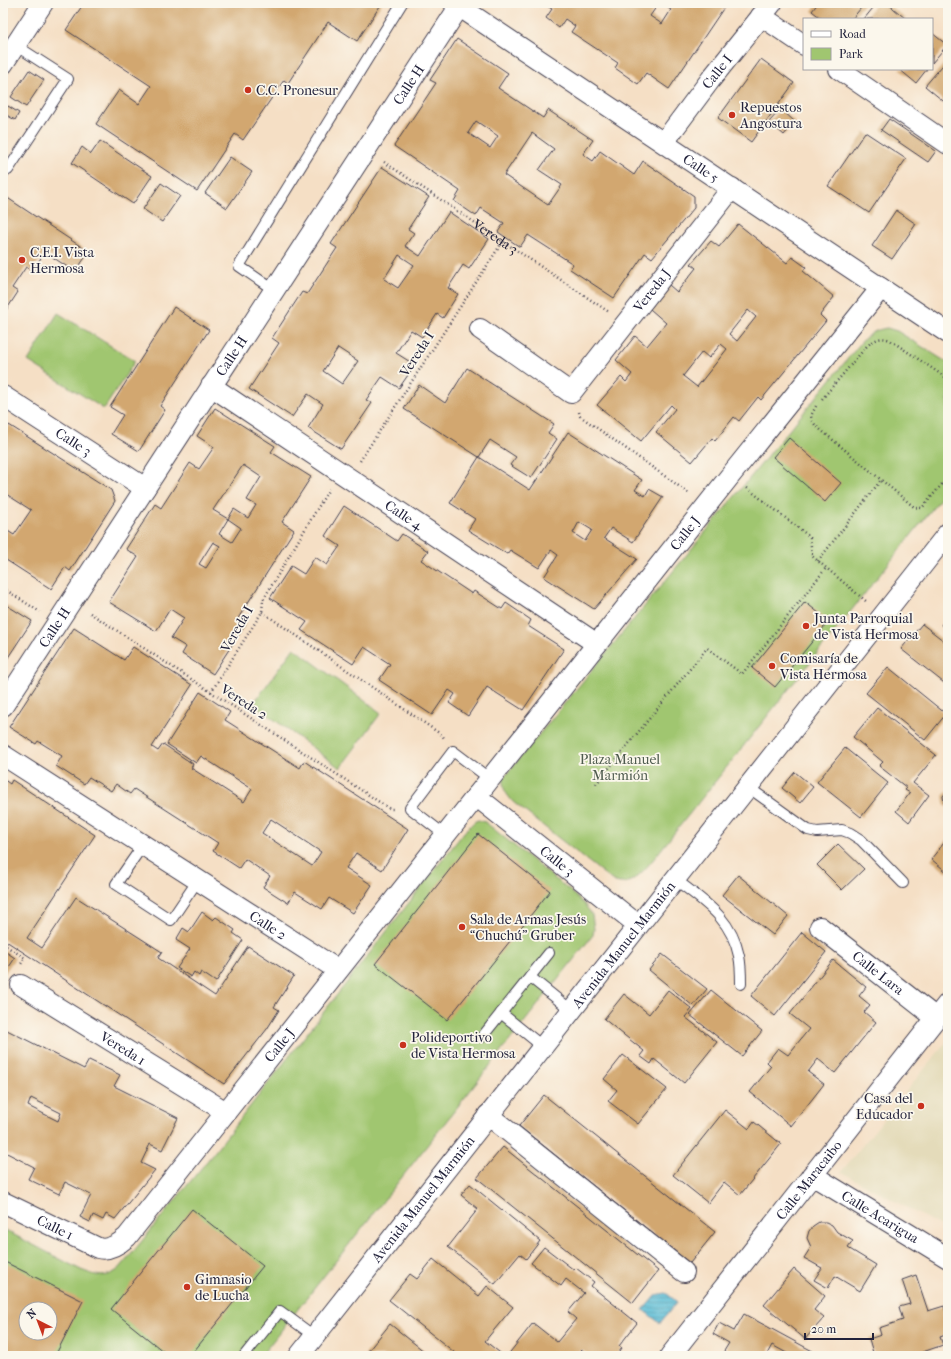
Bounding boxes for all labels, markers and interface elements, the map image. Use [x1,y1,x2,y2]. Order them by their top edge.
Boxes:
legend [803,18,933,70]
text: Road [839,27,866,41]
text: Park [839,47,864,61]
street label: Calle I [698,51,736,92]
street label: Calle H [389,61,428,108]
place label: C.C. Pronesur [256,82,338,99]
marker: C.C. Pronesur [243,85,253,95]
place label: Repuestos Angostura [739,99,803,132]
marker: Repuestos Angostura [727,110,737,120]
street label: Calle 5 [680,150,722,186]
street label: Vereda 3 [469,215,521,258]
place label: C.E.I. Vista Hermosa [30,244,95,277]
marker: C.E.I. Vista Hermosa [17,255,27,265]
street label: Vereda J [629,265,674,316]
street label: Vereda I [396,328,438,381]
street label: Calle H [212,333,251,379]
street label: Calle 3 [52,424,95,459]
street label: Calle 4 [382,496,427,534]
street label: Calle J [666,513,703,554]
street label: Vereda I [216,602,257,656]
street label: Calle H [35,604,74,651]
place label: Junta Parroquial de Vista Hermosa [813,610,919,643]
marker: Junta Parroquial de Vista Hermosa [801,621,811,631]
place label: Comisaría de Vista Hermosa [779,650,867,683]
marker: Comisaría de Vista Hermosa [767,661,777,671]
street label: Vereda 2 [217,680,271,723]
park label: Plaza Manuel Marmión [580,751,660,784]
street label: Calle 3 [537,842,578,880]
street label: Avenida Manuel Marmión [568,878,679,1012]
street label: Calle 2 [246,907,290,943]
place label: Sala de Armas Jesús “Chuchú” Gruber [470,911,586,944]
marker: Sala de Armas Jesús “Chuchú” Gruber [457,922,467,932]
street label: Calle Lara [849,947,908,998]
street label: Calle J [261,1024,298,1065]
street label: Vereda 1 [96,1027,149,1069]
place label: Polideportivo de Vista Hermosa [411,1029,516,1062]
marker: Polideportivo de Vista Hermosa [398,1040,408,1050]
place label: Casa del Educador [856,1090,913,1123]
marker: Casa del Educador [916,1101,926,1111]
street label: Avenida Manuel Marmión [367,1132,478,1267]
street label: Calle Maracaibo [772,1137,845,1223]
street label: Calle Acarigua [839,1187,922,1247]
street label: Calle 1 [34,1211,76,1243]
place label: Gimnasio de Lucha [195,1271,252,1304]
marker: Gimnasio de Lucha [182,1282,192,1292]
north arrow [18,1301,58,1341]
text: N [24,1306,40,1322]
scale bar [805,1315,873,1341]
text: 20 m [811,1322,836,1336]

